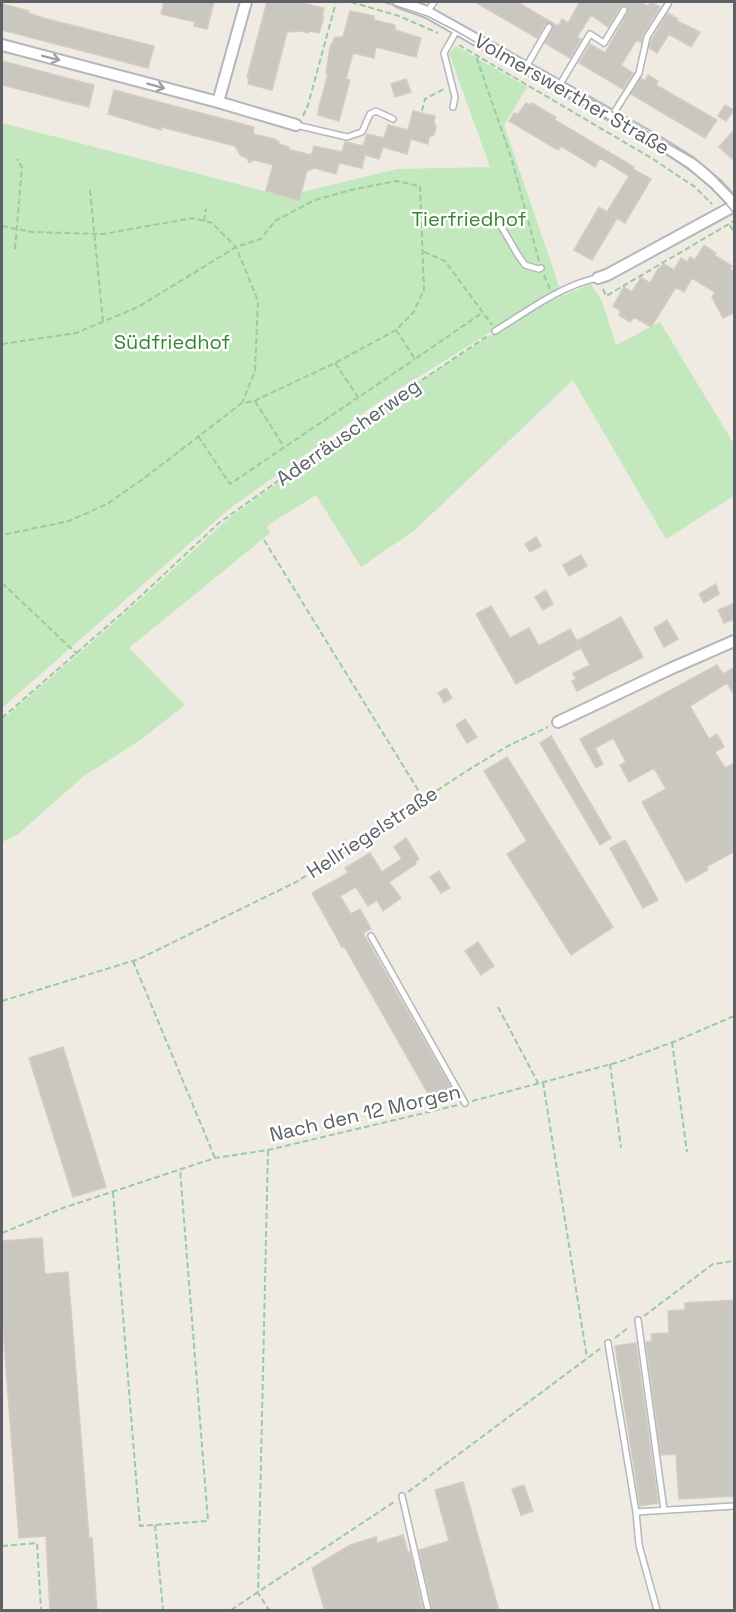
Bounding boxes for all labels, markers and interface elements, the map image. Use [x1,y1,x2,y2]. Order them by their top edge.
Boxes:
street label: Volmerswerther Straße [470,27,674,161]
one-way arrow [41,52,60,64]
one-way arrow [146,80,165,92]
park label: Tierfriedhof [412,206,527,232]
park label: Südfriedhof [114,329,230,355]
street label: Aderräuscherweg [271,373,425,491]
street label: Hellriegelstraße [302,780,442,884]
street label: Nach den 12 Morgen [267,1078,463,1148]

